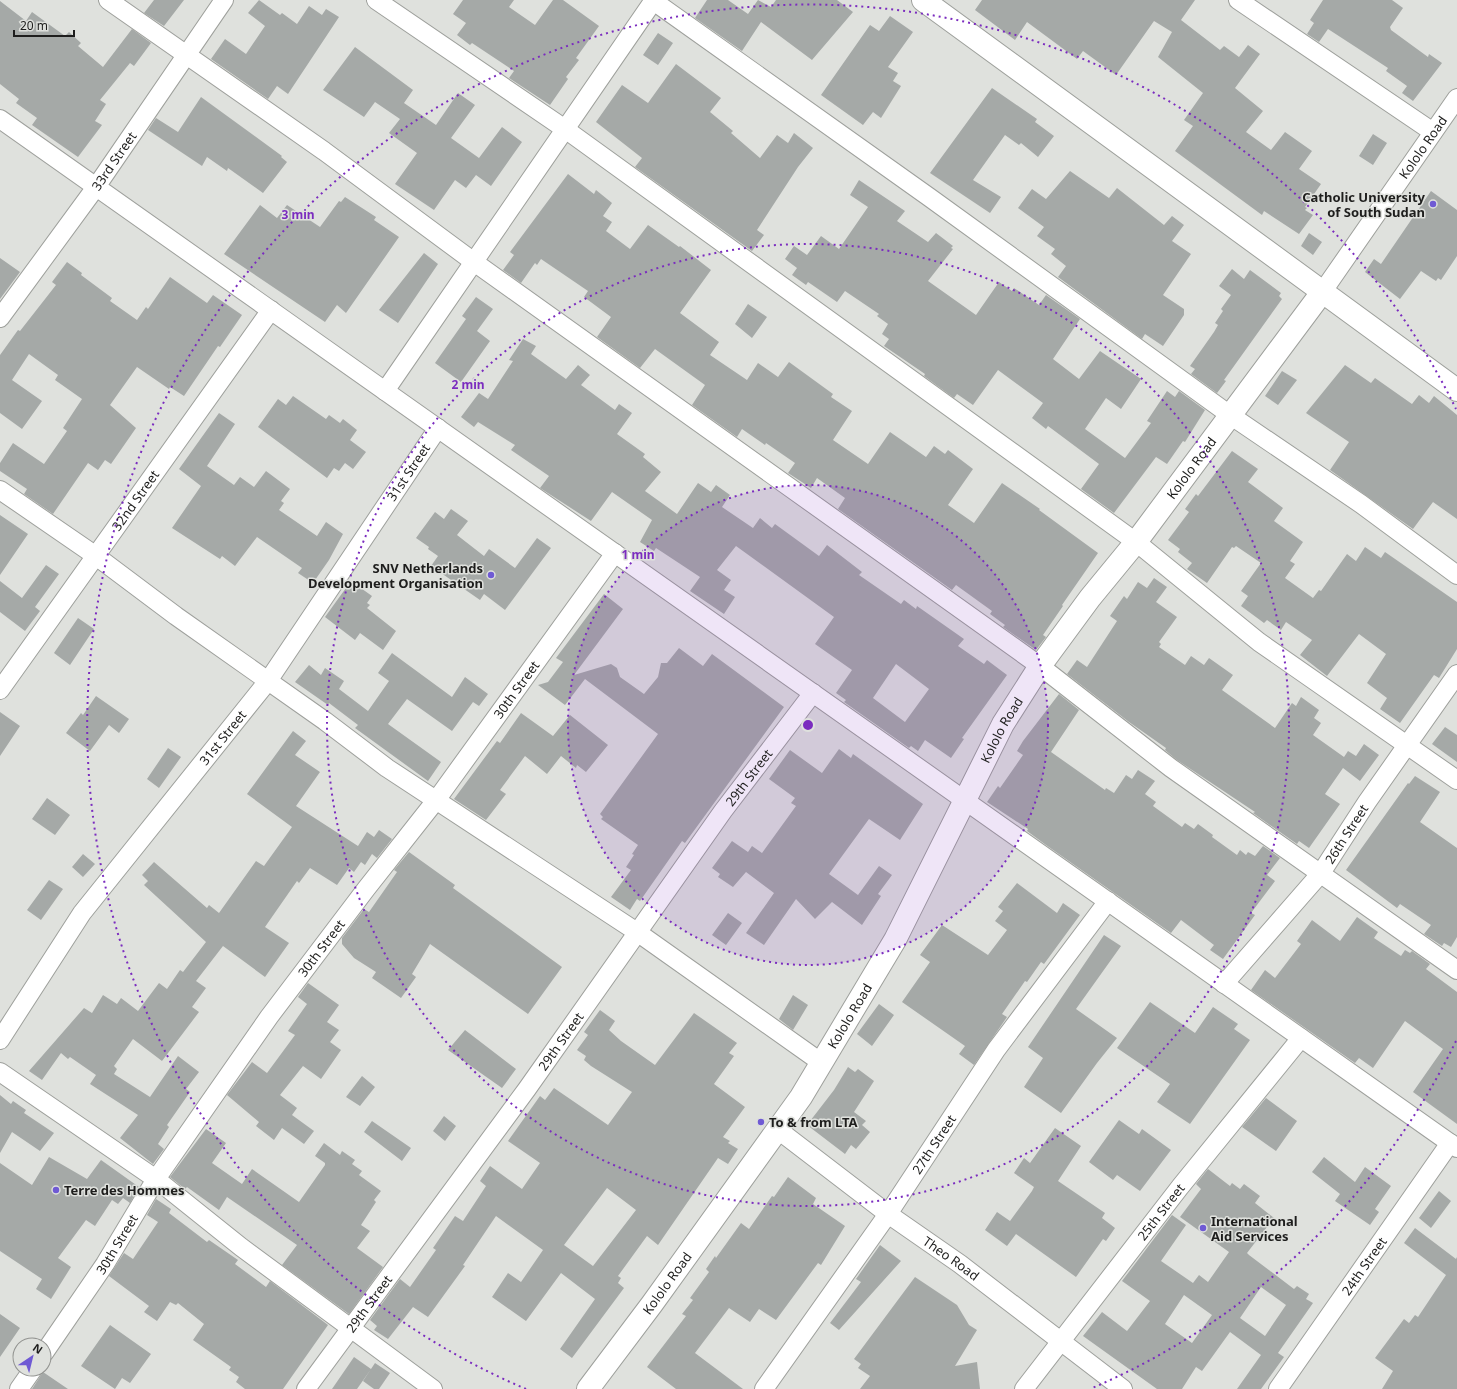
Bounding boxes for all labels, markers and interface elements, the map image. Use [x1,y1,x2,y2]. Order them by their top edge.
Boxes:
scale bar [14,12,74,38]
text: 20 m [20,17,48,34]
street label: Kololo Road [1395,112,1451,182]
street label: 33rd Street [87,128,141,194]
place label: Catholic University of South Sudan [1302,188,1426,221]
marker: Catholic University of South Sudan [1428,199,1438,209]
text: 3 min [281,206,315,223]
text: 2 min [451,376,485,393]
street label: Kololo Road [1162,433,1220,503]
street label: 31st Street [383,440,434,504]
street label: 32nd Street [107,466,163,534]
text: 1 min [621,546,655,563]
place label: SNV Netherlands Development Organisation [308,559,483,592]
marker: SNV Netherlands Development Organisation [486,570,496,580]
street label: 30th Street [489,657,543,722]
street label: Kololo Road [976,693,1027,766]
street label: 31st Street [195,706,250,769]
centre of rings [801,718,815,732]
street label: 29th Street [721,745,776,810]
street label: 26th Street [1320,800,1372,867]
street label: 30th Street [294,916,349,980]
street label: Kololo Road [823,980,876,1052]
street label: 29th Street [534,1008,588,1074]
street label: 27th Street [908,1111,960,1177]
place label: To & from LTA [769,1113,858,1131]
marker: To & from LTA [756,1117,766,1127]
street label: 25th Street [1133,1179,1189,1244]
place label: Terre des Hommes [64,1181,184,1199]
marker: Terre des Hommes [51,1185,61,1195]
street label: 30th Street [92,1210,142,1278]
place label: International Aid Services [1211,1212,1298,1245]
marker: International Aid Services [1198,1223,1208,1233]
street label: Theo Road [920,1232,983,1285]
street label: 24th Street [1337,1233,1391,1299]
street label: Kololo Road [638,1248,696,1318]
street label: 29th Street [342,1271,396,1336]
north arrow [12,1337,52,1377]
text: N [30,1340,46,1357]

